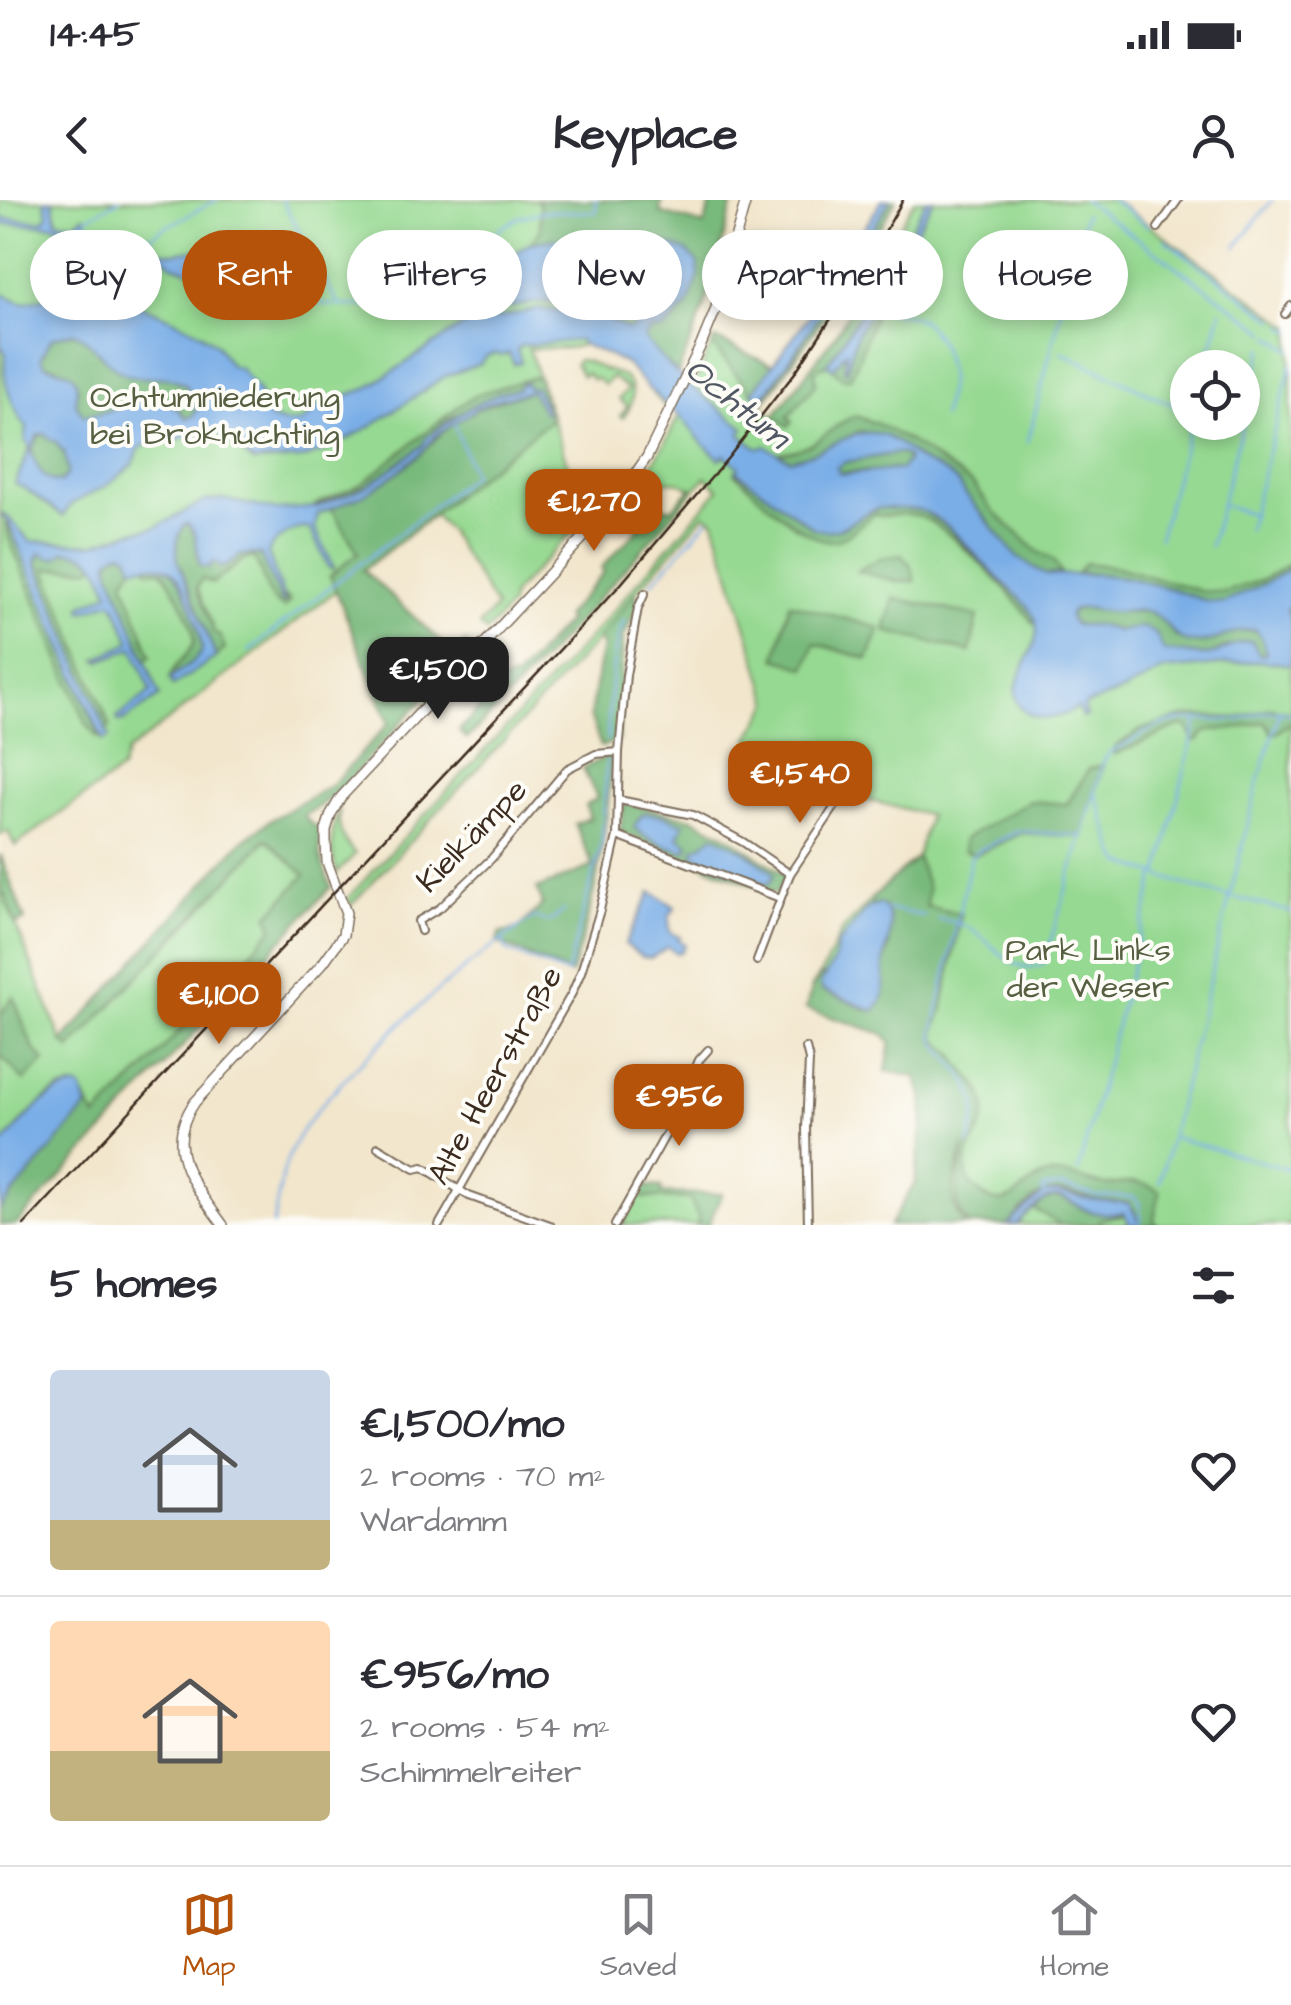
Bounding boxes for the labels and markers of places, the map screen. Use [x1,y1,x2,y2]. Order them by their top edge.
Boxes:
pin: €1,270 [513,469,675,554]
pin: €1,500 [357,637,519,722]
pin: €1,540 [719,741,881,826]
pin: €1,100 [138,962,300,1047]
pin: €956 [620,1064,738,1149]

